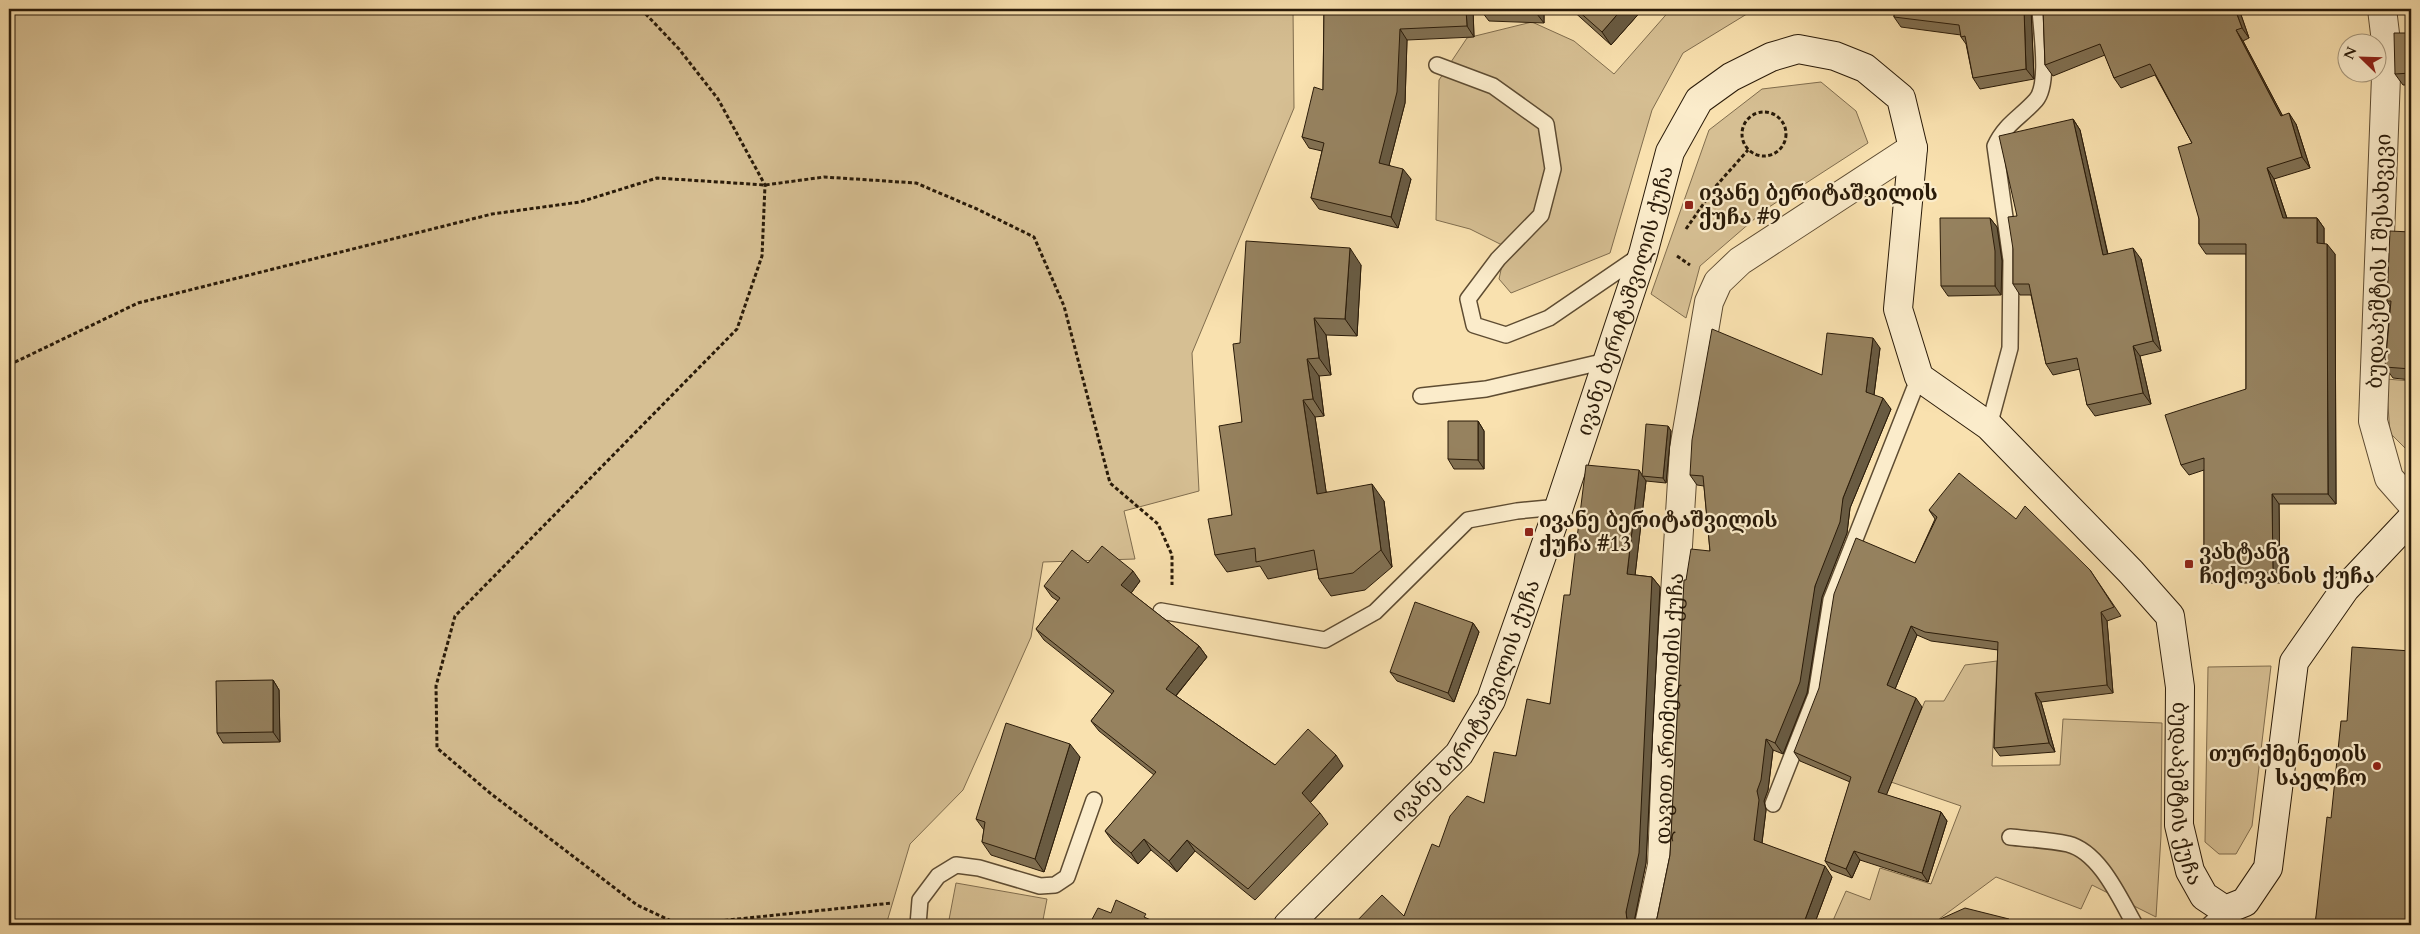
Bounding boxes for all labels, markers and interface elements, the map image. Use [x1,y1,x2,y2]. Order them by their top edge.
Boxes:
north arrow [2338,32,2388,82]
text: N [2339,44,2362,62]
street label: ბუდაპეშტის I შესახვევი [2361,133,2398,389]
street label: ივანე ბერიტაშვილის ქუჩა [1570,163,1681,439]
place label: ივანე ბერიტაშვილის ქუჩა #9 [1699,179,1938,232]
marker: ივანე ბერიტაშვილის ქუჩა #9 [1683,199,1695,211]
place label: ივანე ბერიტაშვილის ქუჩა #13 [1539,506,1778,559]
marker: ივანე ბერიტაშვილის ქუჩა #13 [1523,526,1535,538]
place label: ვახტანგ ჩიქოვანის ქუჩა [2199,538,2375,591]
marker: ვახტანგ ჩიქოვანის ქუჩა [2183,558,2195,570]
street label: დავით ართმელიძის ქუჩა [1649,572,1691,845]
street label: ივანე ბერიტაშვილის ქუჩა [1384,576,1547,829]
street label: ბუდაპეშტის ქუჩა [2163,702,2209,891]
place label: თურქმენეთის საელჩო [2209,740,2367,793]
marker: თურქმენეთის საელჩო [2371,760,2383,772]

